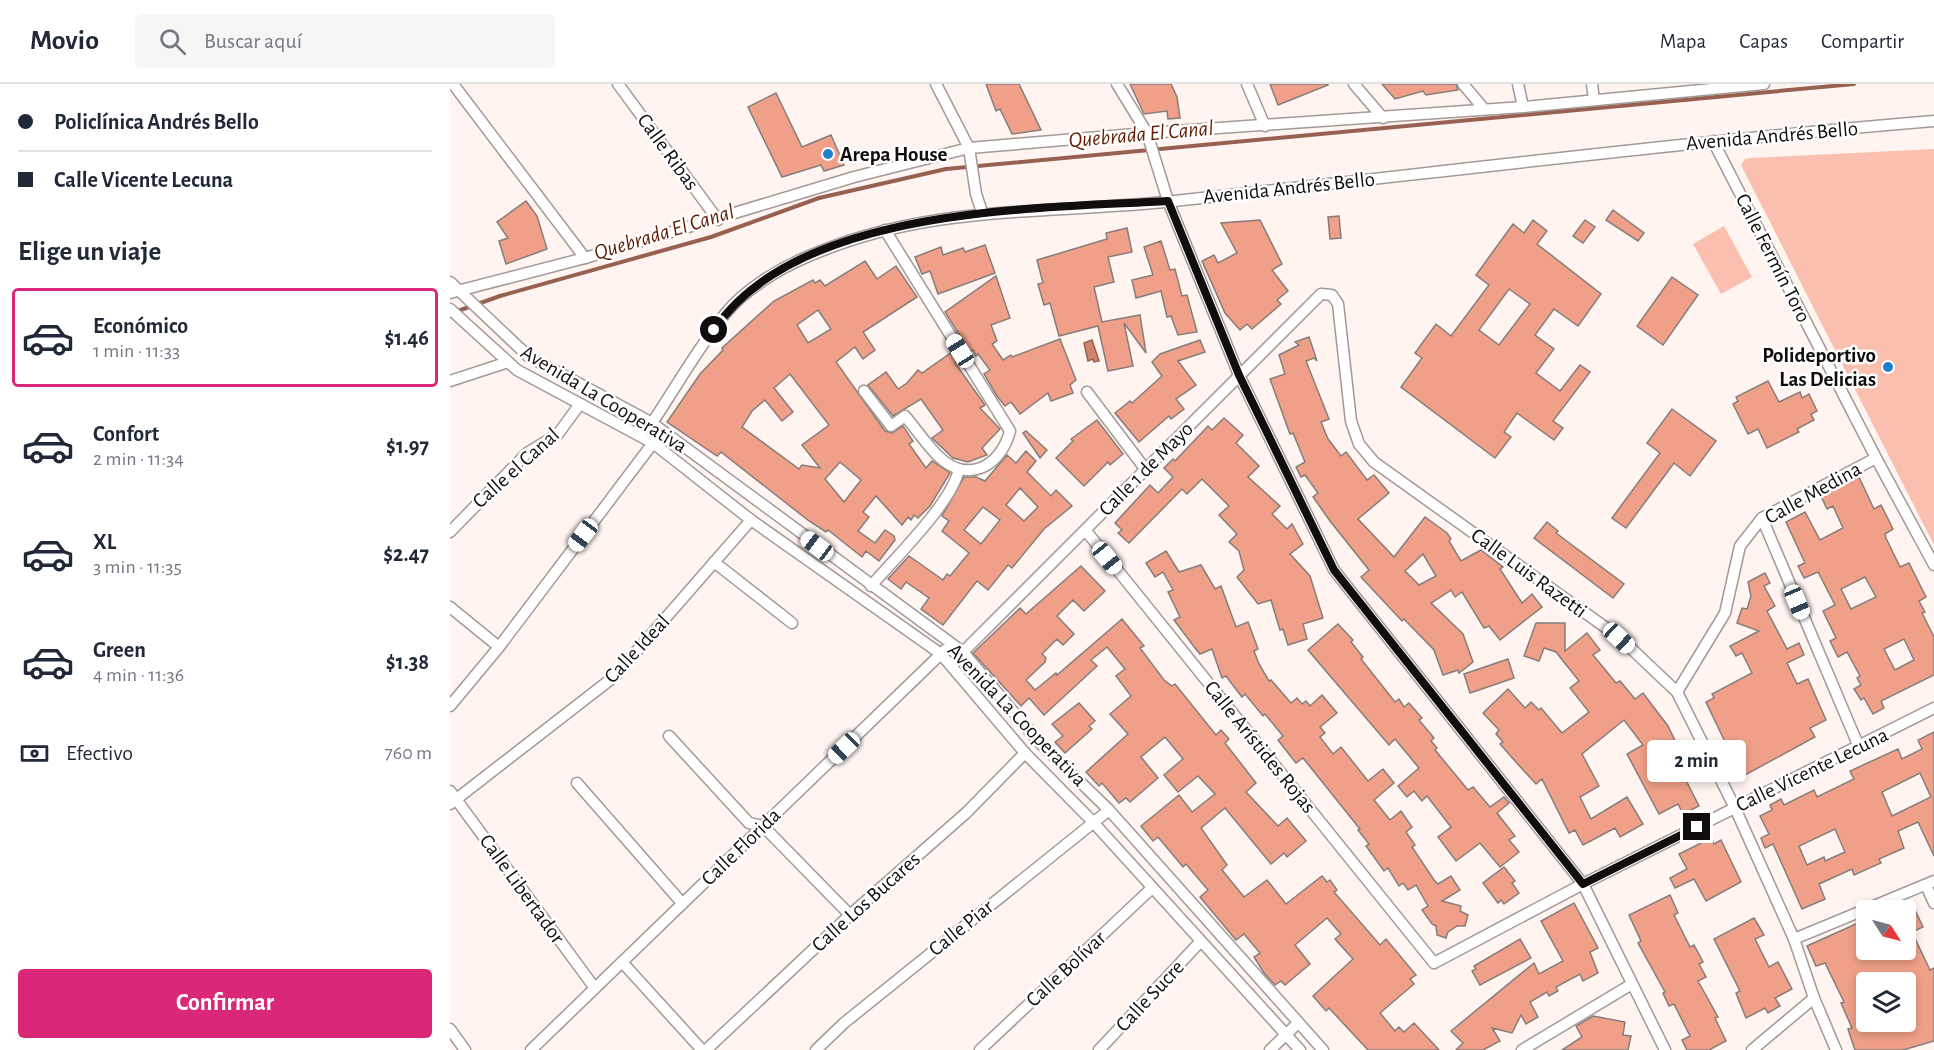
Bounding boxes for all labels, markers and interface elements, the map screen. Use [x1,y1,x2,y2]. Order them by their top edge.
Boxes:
search box [135,14,555,68]
icon: search [156,25,189,58]
text: Movio [30,27,99,55]
text: Buscar aquí [204,30,302,52]
text: Mapa [1660,31,1706,52]
text: Capas [1739,31,1788,52]
text: Compartir [1821,31,1904,52]
street label: Calle Ribas [633,110,703,194]
text: Policlínica Andrés Bello [54,111,259,133]
water label: Quebrada El Canal [1068,117,1214,151]
street label: Avenida Andrés Bello [1685,118,1859,154]
place label: Arepa House [840,144,947,165]
marker: Arepa House [821,147,835,161]
text: Calle Vicente Lecuna [54,169,233,191]
street label: Avenida Andrés Bello [1202,169,1376,207]
street label: Calle Fermín Toro [1732,190,1814,326]
water label: Quebrada El Canal [591,200,737,264]
text: Elige un viaje [18,238,161,265]
icon: car [21,311,75,365]
text: Económico [93,315,188,337]
route start [700,316,727,343]
text: $1.46 [384,327,429,349]
car [943,331,977,371]
text: 1 min · 11:33 [93,341,180,361]
street label: Avenida La Cooperativa [517,341,691,457]
place label: Polideportivo Las Delicias [1762,345,1876,390]
marker: Polideportivo Las Delicias [1881,360,1895,374]
street label: Calle 1 de Mayo [1095,418,1197,520]
icon: car [21,419,75,473]
text: Confort [93,423,159,445]
street label: Calle el Canal [469,424,563,512]
text: $1.97 [386,435,429,457]
text: 2 min · 11:34 [93,449,184,469]
street label: Calle Medina [1761,458,1865,528]
car [565,515,601,555]
street label: Calle Luis Razetti [1467,524,1591,622]
icon: car [21,527,75,581]
car [797,528,837,564]
text: XL [93,531,116,553]
car [1089,538,1125,578]
text: $2.47 [383,543,429,565]
text: 3 min · 11:35 [93,557,182,577]
car [1782,582,1812,622]
street label: Calle Ideal [600,611,674,687]
car [1600,619,1638,657]
icon: car [21,635,75,689]
text: Green [93,639,146,661]
street label: Avenida La Cooperativa [944,639,1091,791]
text: $1.38 [386,651,429,673]
text: 4 min · 11:36 [93,665,184,685]
street label: Calle Arístides Rojas [1200,677,1320,817]
street label: Calle Vicente Lecuna [1733,724,1892,816]
car [825,729,863,767]
icon: cash [18,737,51,770]
callout: 2 min [1648,740,1746,782]
text: Efectivo [66,742,133,764]
text: 760 m [384,743,432,763]
text: 2 min [1674,751,1719,771]
street label: Calle Florida [697,804,785,890]
route end [1683,813,1710,840]
street label: Calle Libertador [475,830,569,948]
street label: Calle Los Bucares [808,848,924,956]
street label: Calle Piar [925,896,997,960]
north arrow [1856,900,1916,960]
map controls [1856,900,1916,1032]
street label: Calle Bolívar [1022,927,1110,1011]
street label: Calle Sucre [1112,956,1188,1036]
button: Confirmar [18,969,432,1038]
button: layers [1856,972,1916,1032]

